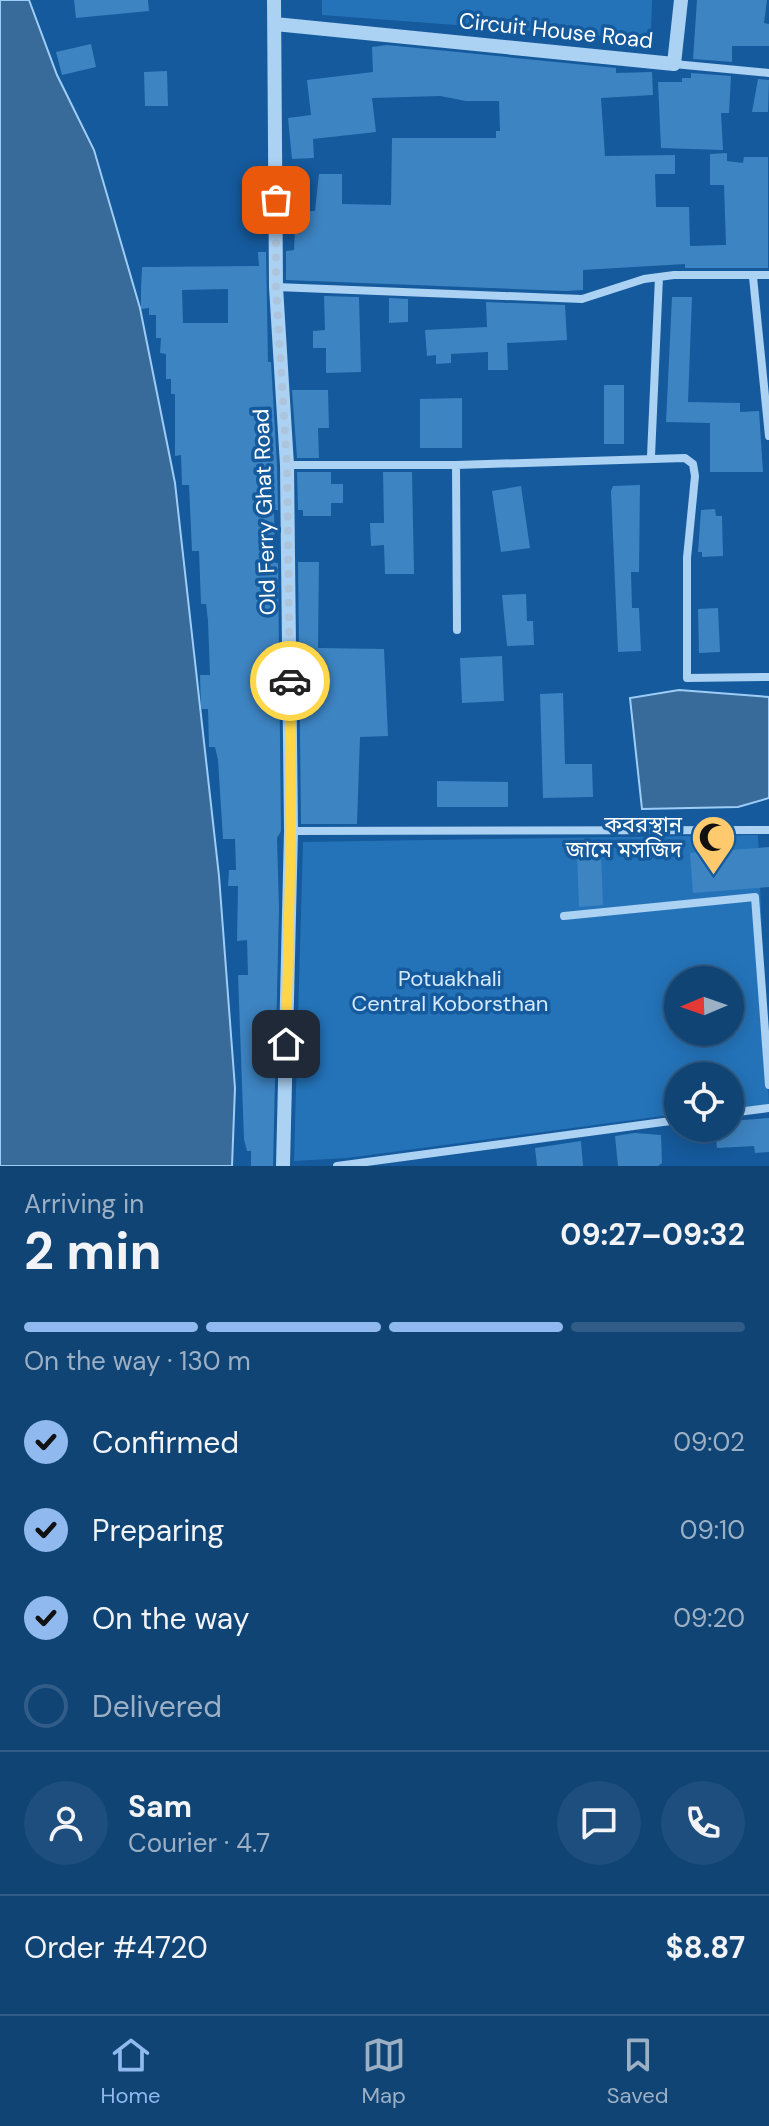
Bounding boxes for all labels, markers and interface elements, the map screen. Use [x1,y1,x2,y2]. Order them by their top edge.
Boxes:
street label: Circuit House Road [457,6,654,55]
pin [242,166,310,234]
icon: bag [254,178,298,222]
street label: Old Ferry Ghat Road [246,408,283,616]
courier [250,641,330,721]
icon: car [268,659,312,703]
place label: কবরস্থান জামে মসজিদ [565,810,683,864]
mosque icon: কবরস্থান জামে মসজিদ [689,813,737,876]
park label: Potuakhali Central Koborsthan [352,964,548,1018]
north arrow [664,966,744,1046]
map controls [664,966,744,1142]
pin [252,1010,320,1078]
icon: home [264,1022,308,1066]
button: locate [664,1062,744,1142]
text: Arriving in [24,1187,144,1221]
text: 09:27–09:32 [560,1215,745,1254]
text: 2 min [24,1217,162,1285]
text: On the way · 130 m [24,1344,251,1378]
icon: check [24,1420,68,1464]
text: Confirmed [92,1423,239,1462]
text: 09:02 [673,1425,745,1459]
icon: check [24,1508,68,1552]
text: Preparing [92,1511,224,1550]
text: 09:10 [680,1513,745,1547]
icon: check [24,1596,68,1640]
text: On the way [92,1599,249,1638]
text: 09:20 [673,1601,745,1635]
text: Delivered [92,1687,222,1726]
button: person [24,1781,108,1865]
button: chat [557,1781,641,1865]
button: phone [661,1781,745,1865]
text: Sam [128,1787,192,1826]
text: Courier · 4.7 [128,1826,270,1860]
text: Order #4720 [24,1928,208,1967]
text: $8.87 [666,1928,745,1967]
tab: Home [100,2033,161,2110]
tab: Map [362,2033,406,2110]
tab: Saved [607,2033,669,2110]

